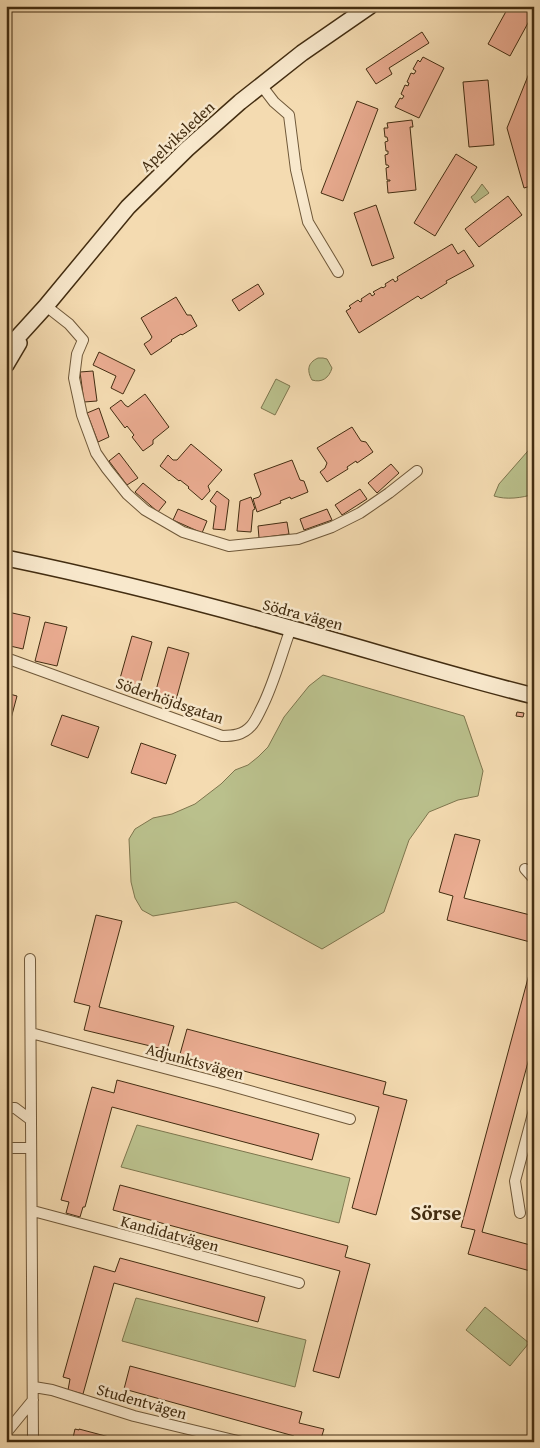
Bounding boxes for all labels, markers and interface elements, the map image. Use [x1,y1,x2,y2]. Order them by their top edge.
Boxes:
street label: Apelviksleden [134,95,220,177]
street label: Södra vägen [260,592,346,636]
street label: Söderhöjdsgatan [113,670,227,730]
street label: Adjunktsvägen [143,1036,247,1086]
district label: Sörse [410,1197,462,1228]
street label: Kandidatvägen [118,1208,222,1258]
street label: Studentvägen [94,1377,190,1425]

